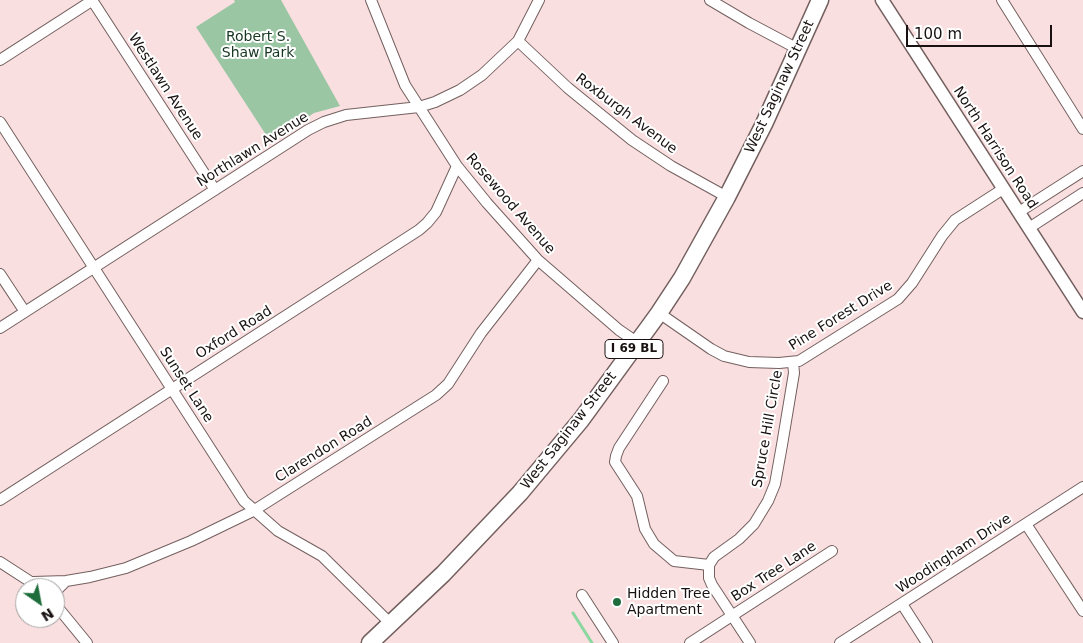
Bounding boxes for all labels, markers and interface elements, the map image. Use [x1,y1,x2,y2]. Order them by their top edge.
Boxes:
scale bar [908,15,1054,47]
street label: West Saginaw Street [742,18,818,156]
text: 100 m [914,25,962,43]
park label: Robert S. Shaw Park [222,29,294,62]
street label: Westlawn Avenue [124,31,206,143]
street label: Roxburgh Avenue [572,70,680,158]
street label: North Harrison Road [949,84,1041,212]
street label: Northlawn Avenue [194,109,312,191]
street label: Rosewood Avenue [462,150,558,258]
street label: Pine Forest Drive [786,277,896,355]
street label: Oxford Road [193,303,275,363]
road number: I 69 BL [605,339,663,358]
street label: Sunset Lane [155,344,217,426]
street label: West Saginaw Street [518,369,620,493]
street label: Spruce Hill Circle [749,369,787,489]
street label: Clarendon Road [272,413,376,487]
street label: Woodingham Drive [893,511,1015,597]
street label: Box Tree Lane [728,538,820,606]
north arrow [15,578,65,628]
place label: Hidden Tree Apartment [627,586,710,618]
marker: Hidden Tree Apartment [611,596,623,608]
text: N [38,605,57,625]

